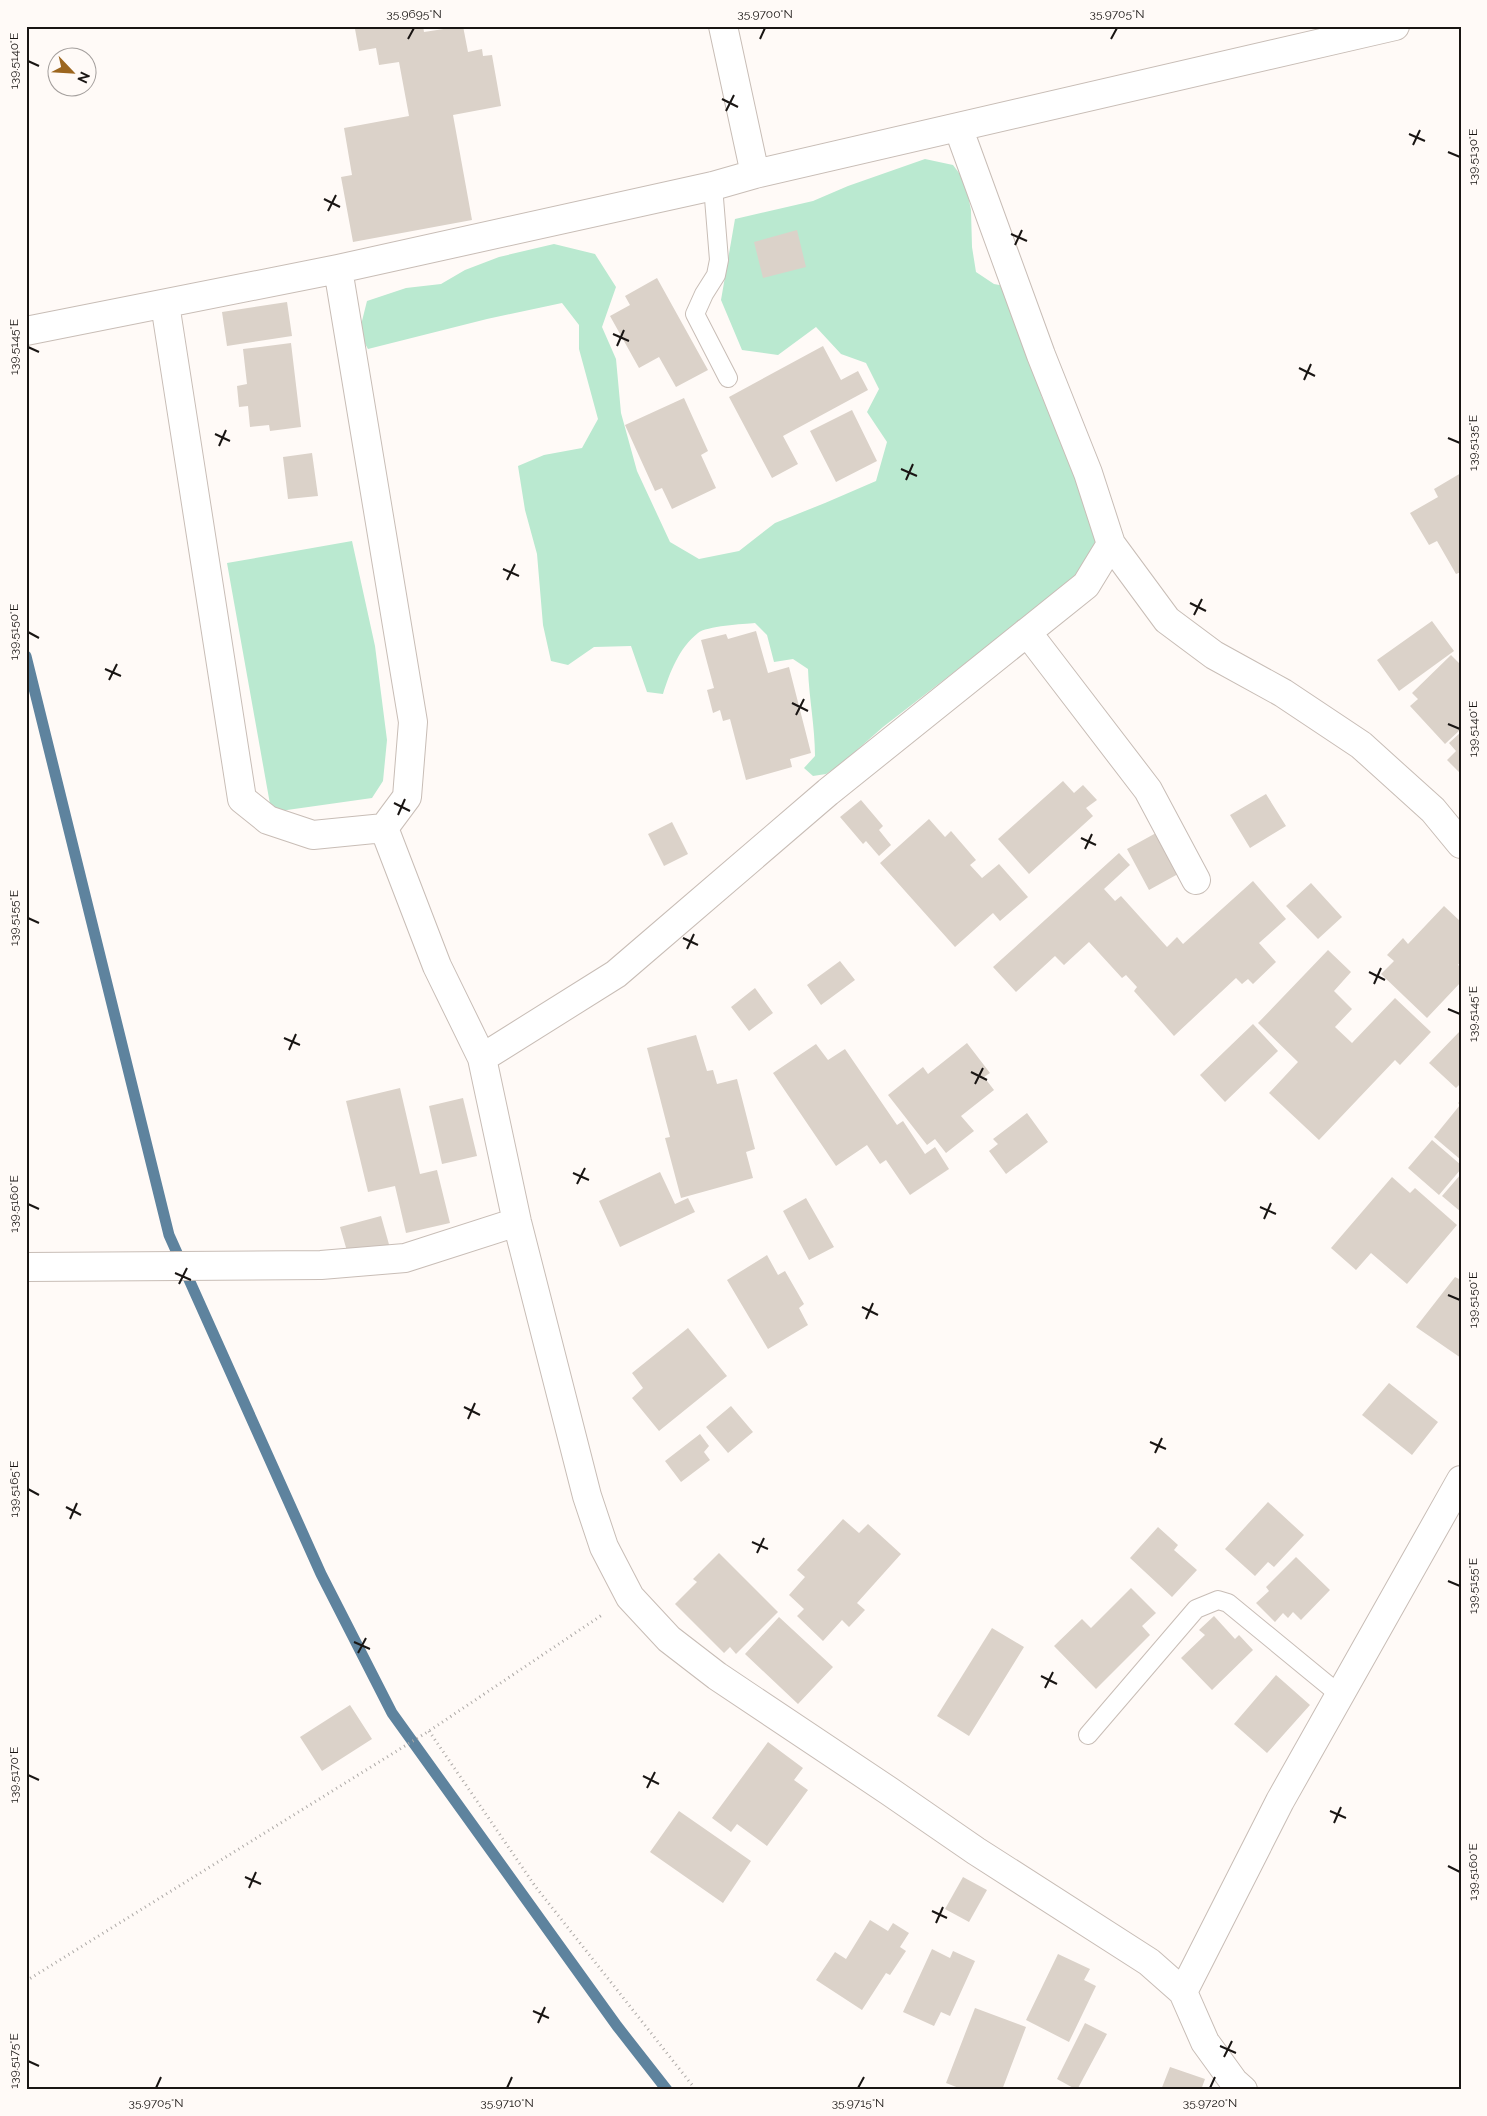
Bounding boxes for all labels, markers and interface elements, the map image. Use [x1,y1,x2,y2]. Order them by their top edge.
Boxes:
text: 35.9695°N [386,7,442,21]
text: 35.9700°N [737,7,793,21]
text: 35.9705°N [1090,7,1144,21]
text: 139.5140°E [7,33,21,89]
north arrow [48,48,98,98]
text: N [74,69,93,86]
text: 139.5130°E [1466,129,1480,185]
text: 139.5145°E [7,319,21,375]
text: 139.5135°E [1466,415,1480,471]
text: 139.5150°E [7,604,21,660]
text: 139.5140°E [1466,701,1480,757]
text: 139.5155°E [7,890,21,946]
text: 139.5145°E [1466,986,1480,1042]
text: 139.5160°E [7,1175,21,1233]
text: 139.5150°E [1466,1272,1480,1328]
text: 139.5165°E [7,1461,21,1517]
text: 139.5155°E [1466,1558,1480,1614]
text: 139.5170°E [7,1747,21,1803]
text: 139.5160°E [1466,1843,1480,1901]
text: 139.5175°E [7,2033,21,2089]
text: 35.9705°N [129,2096,183,2110]
text: 35.9710°N [480,2096,534,2110]
text: 35.9715°N [832,2096,884,2110]
text: 35.9720°N [1183,2096,1237,2110]

